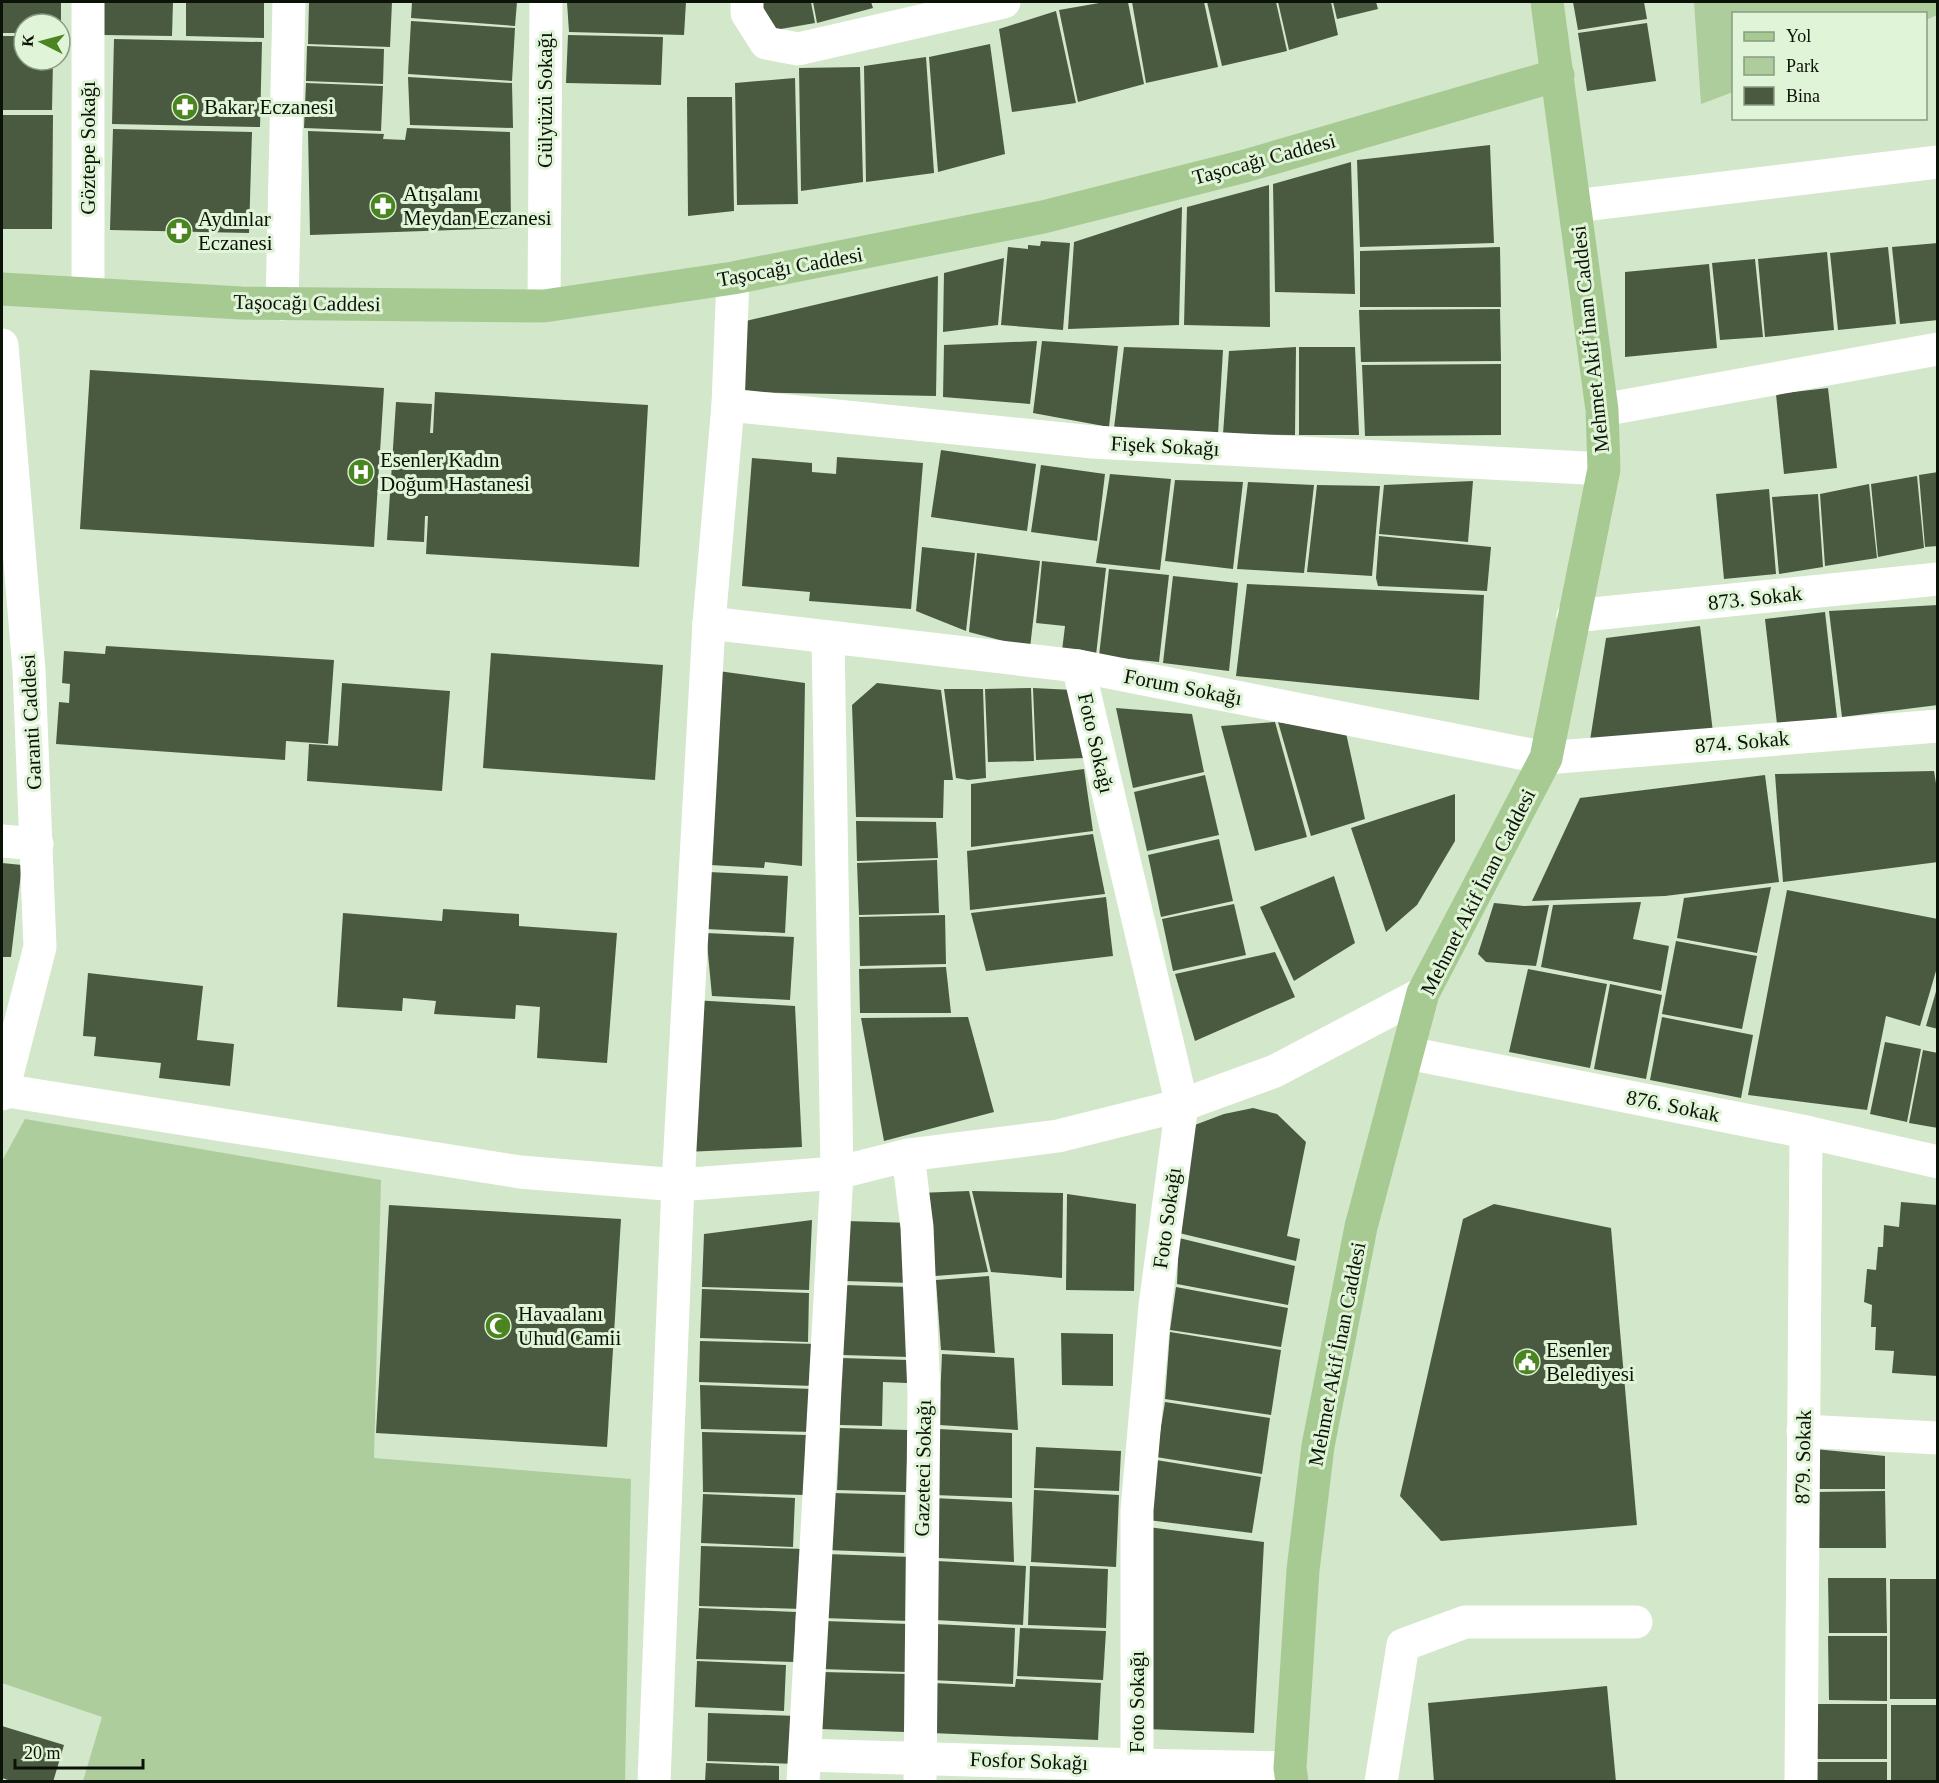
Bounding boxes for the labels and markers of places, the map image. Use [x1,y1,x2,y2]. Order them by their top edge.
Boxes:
pharmacy icon: Bakar Eczanesi [170,92,200,122]
place label: Bakar Eczanesi [204,95,334,119]
place label: Atışalanı Meydan Eczanesi [403,182,552,230]
pharmacy icon: Atışalanı Meydan Eczanesi [368,191,398,221]
place label: Aydınlar Eczanesi [198,207,273,255]
pharmacy icon: Aydınlar Eczanesi [164,216,194,246]
place label: Esenler Kadın Doğum Hastanesi [380,448,530,496]
hospital icon: Esenler Kadın Doğum Hastanesi [346,457,376,487]
place label: Havaalanı Uhud Camii [518,1302,621,1350]
mosque icon: Havaalanı Uhud Camii [483,1311,513,1341]
place label: Esenler Belediyesi [1546,1338,1635,1386]
public building icon: Esenler Belediyesi [1512,1347,1542,1377]

